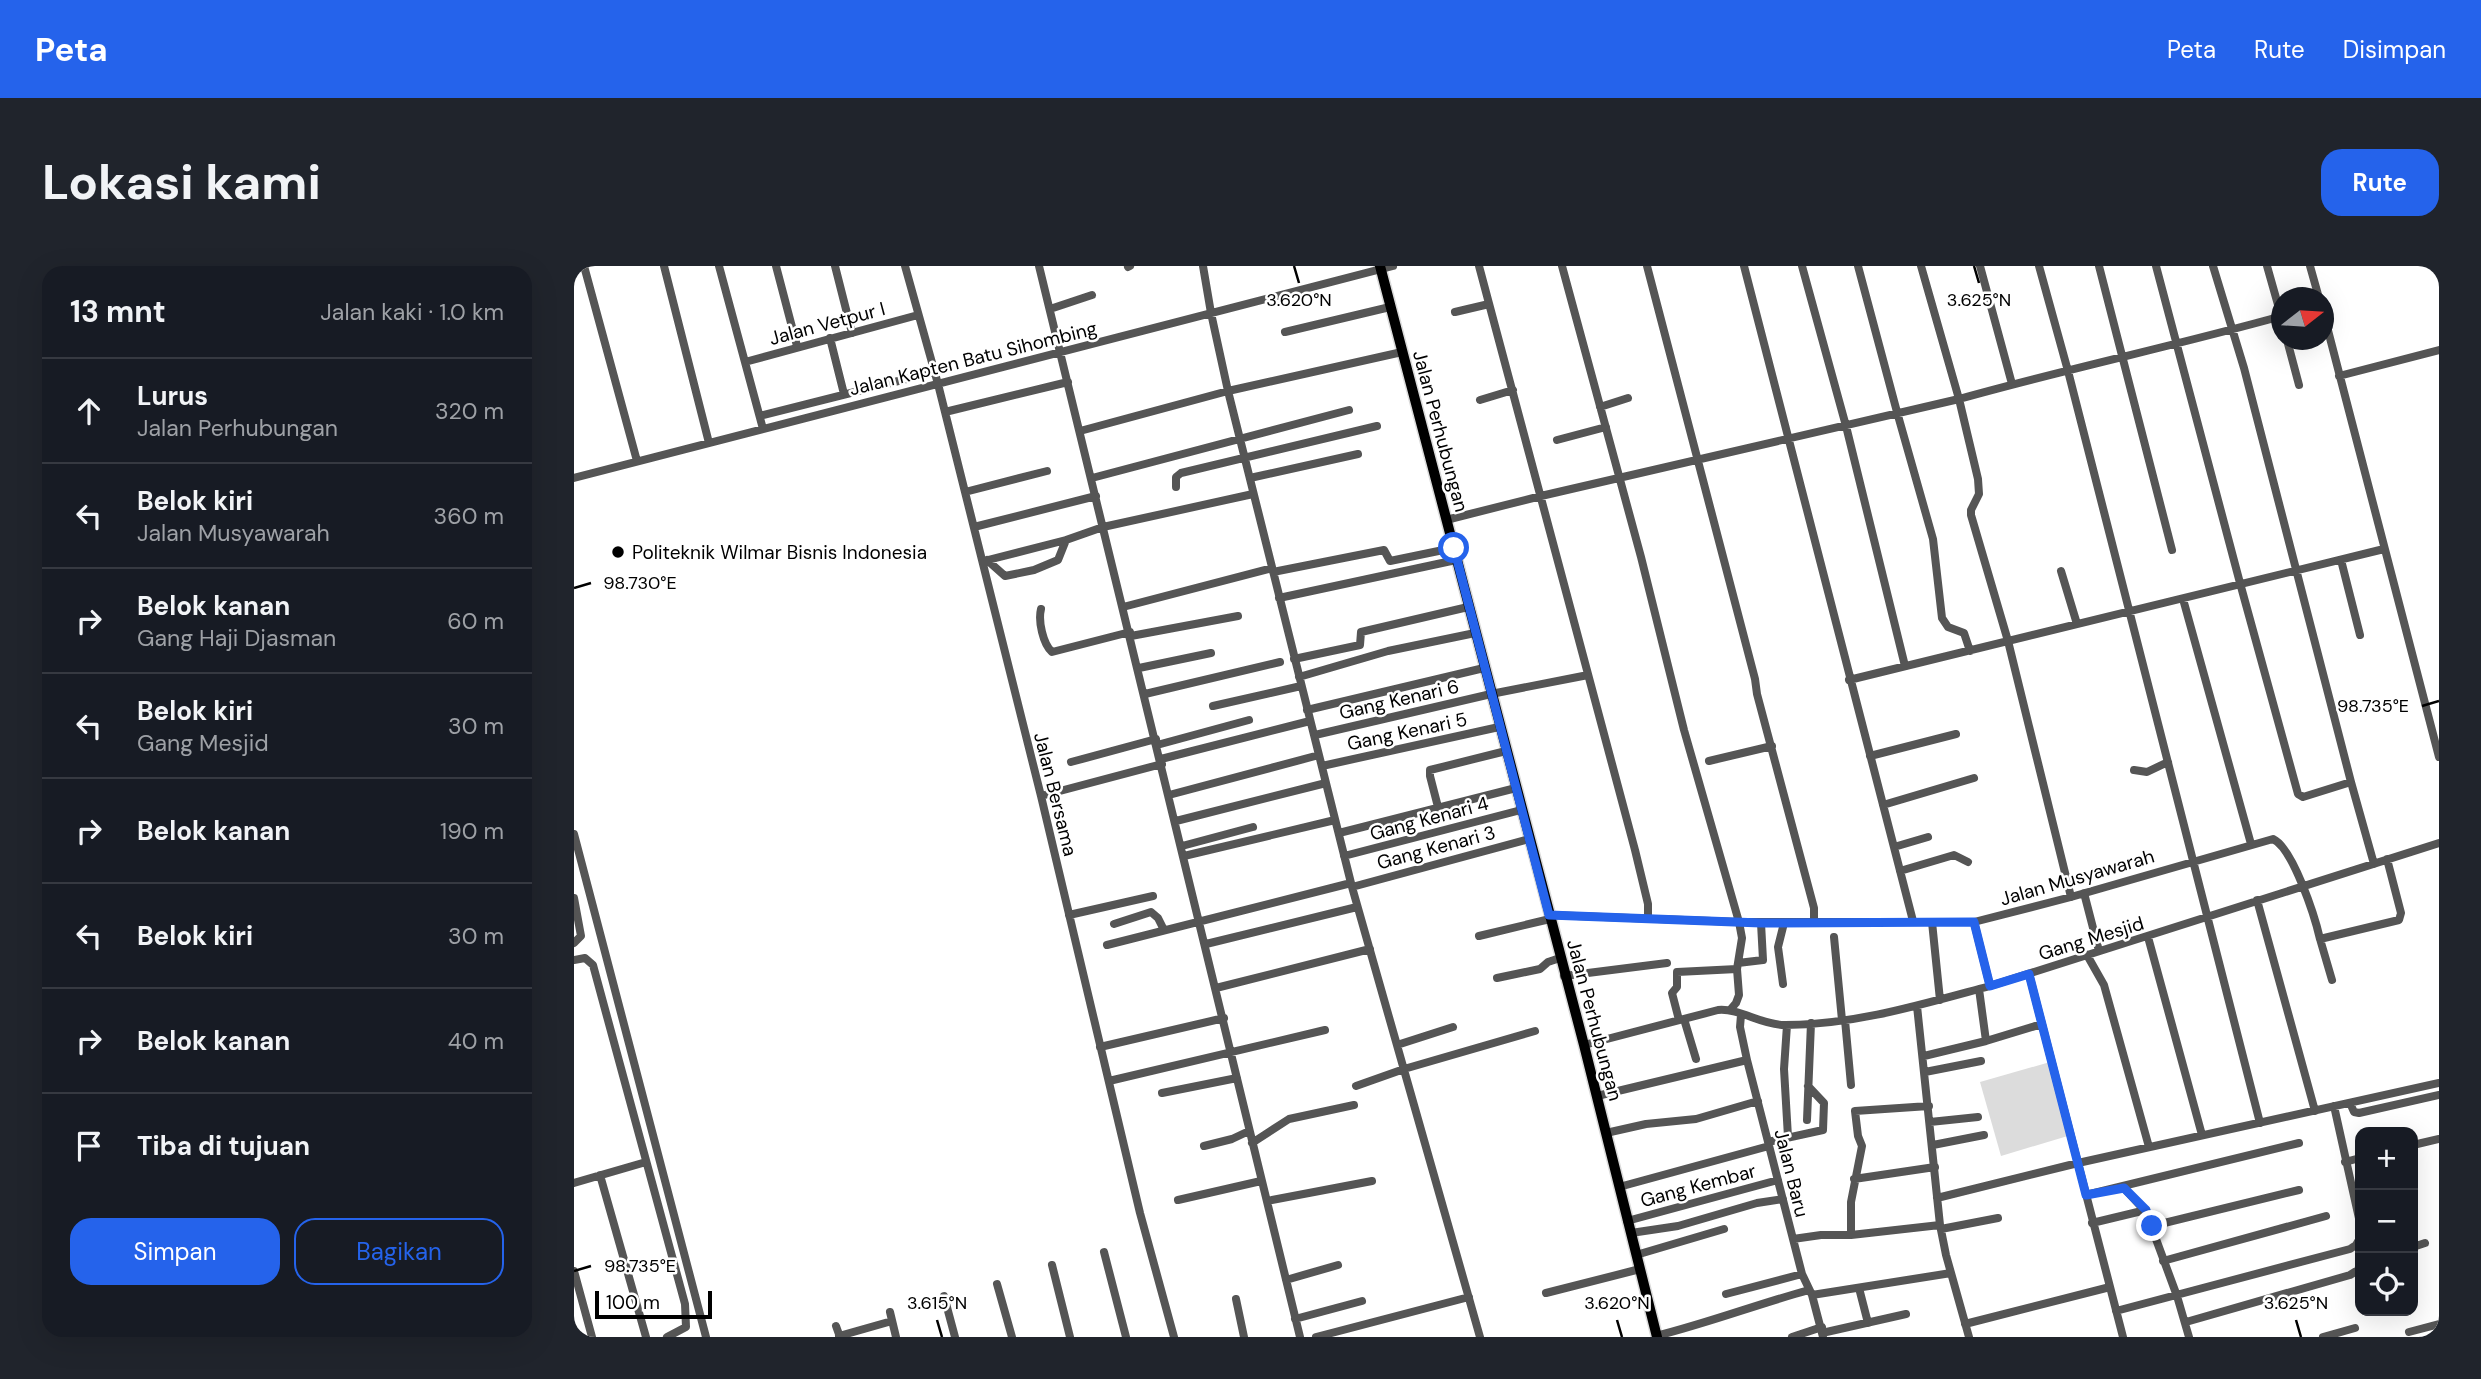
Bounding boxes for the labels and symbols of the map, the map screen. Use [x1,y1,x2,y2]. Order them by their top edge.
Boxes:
north arrow [2271,287,2334,350]
text: 3.620°N [1266,288,1332,312]
text: 3.625°N [1947,288,2011,312]
street label: Jalan Vetpur I [766,296,888,351]
street label: Jalan Kapten Batu Sihombing [847,315,1100,401]
street label: Jalan Perhubungan [1407,348,1474,515]
route start [1438,532,1469,563]
place label: Politeknik Wilmar Bisnis Indonesia [632,540,927,565]
marker: Politeknik Wilmar Bisnis Indonesia [610,544,626,560]
text: 98.730°E [603,571,677,595]
street label: Gang Kenari 6 [1337,674,1462,725]
text: 98.735°E [2337,694,2409,718]
street label: Gang Kenari 5 [1345,707,1469,756]
street label: Jalan Bersama [1028,730,1083,859]
street label: Gang Kenari 4 [1367,791,1491,846]
street label: Gang Kenari 3 [1374,820,1498,875]
street label: Jalan Musyawarah [1997,844,2157,911]
street label: Gang Mesjid [2036,911,2147,966]
street label: Jalan Perhubungan [1561,937,1628,1104]
street label: Jalan Baru [1768,1126,1815,1220]
street label: Gang Kembar [1638,1158,1759,1213]
route end [2136,1210,2167,1241]
text: 98.735°E [604,1254,676,1278]
scale bar [595,1288,712,1320]
text: 3.615°N [907,1291,967,1315]
text: 3.620°N [1584,1291,1650,1315]
text: 3.625°N [2264,1291,2328,1315]

